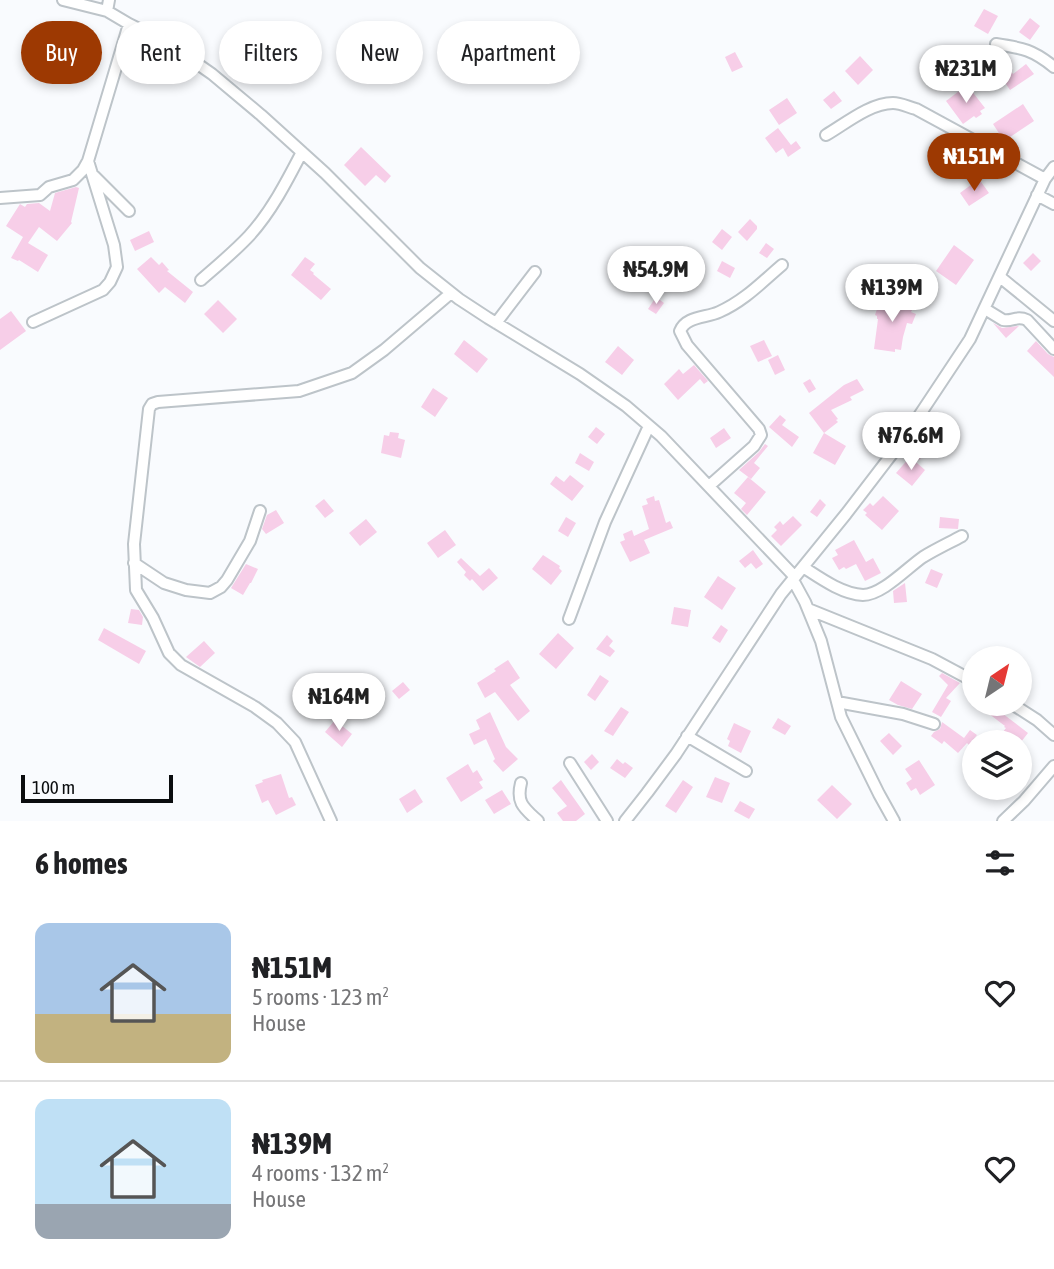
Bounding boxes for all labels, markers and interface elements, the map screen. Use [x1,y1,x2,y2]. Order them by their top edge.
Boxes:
chip: Buy [21,21,102,84]
chip: Rent [116,21,205,84]
chip: Filters [219,21,322,84]
chip: New [336,21,423,84]
chip: Apartment [437,21,580,84]
pin: ₦231M [917,46,1015,105]
text: ₦231M [935,55,997,81]
pin: ₦151M [925,134,1023,193]
text: ₦151M [943,143,1005,169]
pin: ₦54.9M [599,246,713,306]
text: ₦54.9M [623,256,689,282]
pin: ₦139M [843,264,941,324]
text: ₦139M [861,274,923,300]
pin: ₦76.6M [854,412,968,472]
text: ₦76.6M [878,422,944,448]
north arrow [962,646,1032,716]
map controls [962,646,1032,800]
pin: ₦164M [290,674,388,733]
text: ₦164M [308,683,370,709]
button: layers [962,730,1032,800]
scale bar [21,772,173,804]
text: 100 m [32,776,75,798]
icon: filters [981,844,1019,882]
text: 6 homes [35,846,128,880]
text: ₦151M [252,950,332,984]
icon: home [91,951,175,1035]
icon: heart [981,974,1019,1012]
text: 5 rooms · 123 m² [252,984,389,1010]
text: House [252,1010,306,1036]
text: ₦139M [252,1126,332,1160]
icon: home [91,1127,175,1211]
icon: heart [981,1150,1019,1188]
text: 4 rooms · 132 m² [252,1160,389,1186]
text: House [252,1186,306,1212]

